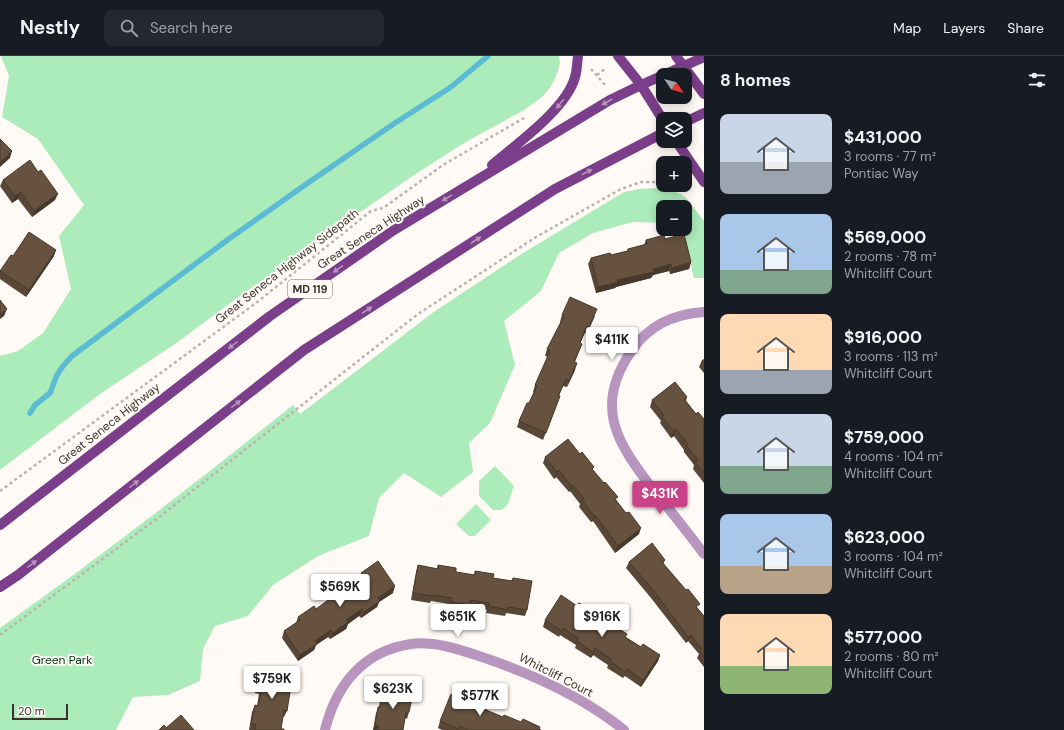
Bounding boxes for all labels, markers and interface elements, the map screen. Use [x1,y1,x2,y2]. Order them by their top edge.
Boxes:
search box [104,10,384,46]
text: Nestly [20,15,80,40]
icon: search [118,17,140,39]
text: Search here [150,18,233,38]
text: Map [893,19,921,37]
text: Layers [943,19,985,37]
text: Share [1007,19,1044,37]
north arrow [656,68,692,104]
map controls [656,68,692,236]
text: 8 homes [720,69,791,91]
icon: filters [1026,69,1048,91]
one-way arrow [555,99,564,110]
one-way arrow [601,99,613,106]
button: layers [656,112,692,148]
text: $431,000 [844,126,922,148]
icon: home [752,130,800,178]
text: 3 rooms · 77 m² [844,148,936,165]
button: + [656,156,692,192]
text: Pontiac Way [844,165,919,182]
one-way arrow [582,169,593,176]
street label: Great Seneca Highway [314,191,428,273]
one-way arrow [442,194,452,202]
button: − [656,200,692,236]
street label: Great Seneca Highway Sidepath [212,205,362,327]
text: $569,000 [844,226,926,248]
icon: home [752,230,800,278]
one-way arrow [470,236,482,243]
text: 2 rooms · 78 m² [844,248,936,265]
one-way arrow [333,265,343,273]
text: Whitcliff Court [844,265,932,282]
road number: MD 119 [288,280,332,298]
one-way arrow [361,306,373,313]
text: $916,000 [844,326,922,348]
pin: $411K [584,327,640,361]
icon: home [752,330,800,378]
text: $411K [595,331,629,348]
one-way arrow [227,341,238,349]
text: 3 rooms · 113 m² [844,348,938,365]
text: Whitcliff Court [844,365,932,382]
street label: Great Seneca Highway [55,379,163,469]
one-way arrow [230,399,241,408]
text: $759,000 [844,426,924,448]
icon: home [752,430,800,478]
text: 4 rooms · 104 m² [844,448,943,465]
text: Whitcliff Court [844,465,932,482]
one-way arrow [128,480,139,488]
pin: $431K [632,481,688,515]
text: $431K [641,485,679,502]
text: $623,000 [844,526,925,548]
icon: home [752,530,800,578]
text: 3 rooms · 104 m² [844,548,943,565]
one-way arrow [26,560,37,569]
text: Whitcliff Court [844,565,932,582]
pin: $569K [312,574,368,608]
text: $569K [320,578,360,595]
pin: $651K [430,604,486,638]
pin: $916K [574,604,630,638]
text: $651K [439,608,477,625]
text: $916K [583,608,621,625]
text: $577,000 [844,626,922,648]
icon: home [752,630,800,678]
text: 2 rooms · 80 m² [844,648,939,665]
street label: Whitcliff Court [516,649,596,701]
park label: Green Park [32,652,92,668]
text: Whitcliff Court [844,665,932,682]
pin: $759K [244,666,300,700]
text: $759K [252,670,292,687]
pin: $623K [365,676,421,710]
text: $623K [373,680,413,697]
pin: $577K [452,683,508,717]
text: $577K [461,687,499,704]
scale bar [12,702,68,721]
text: 20 m [18,704,44,718]

